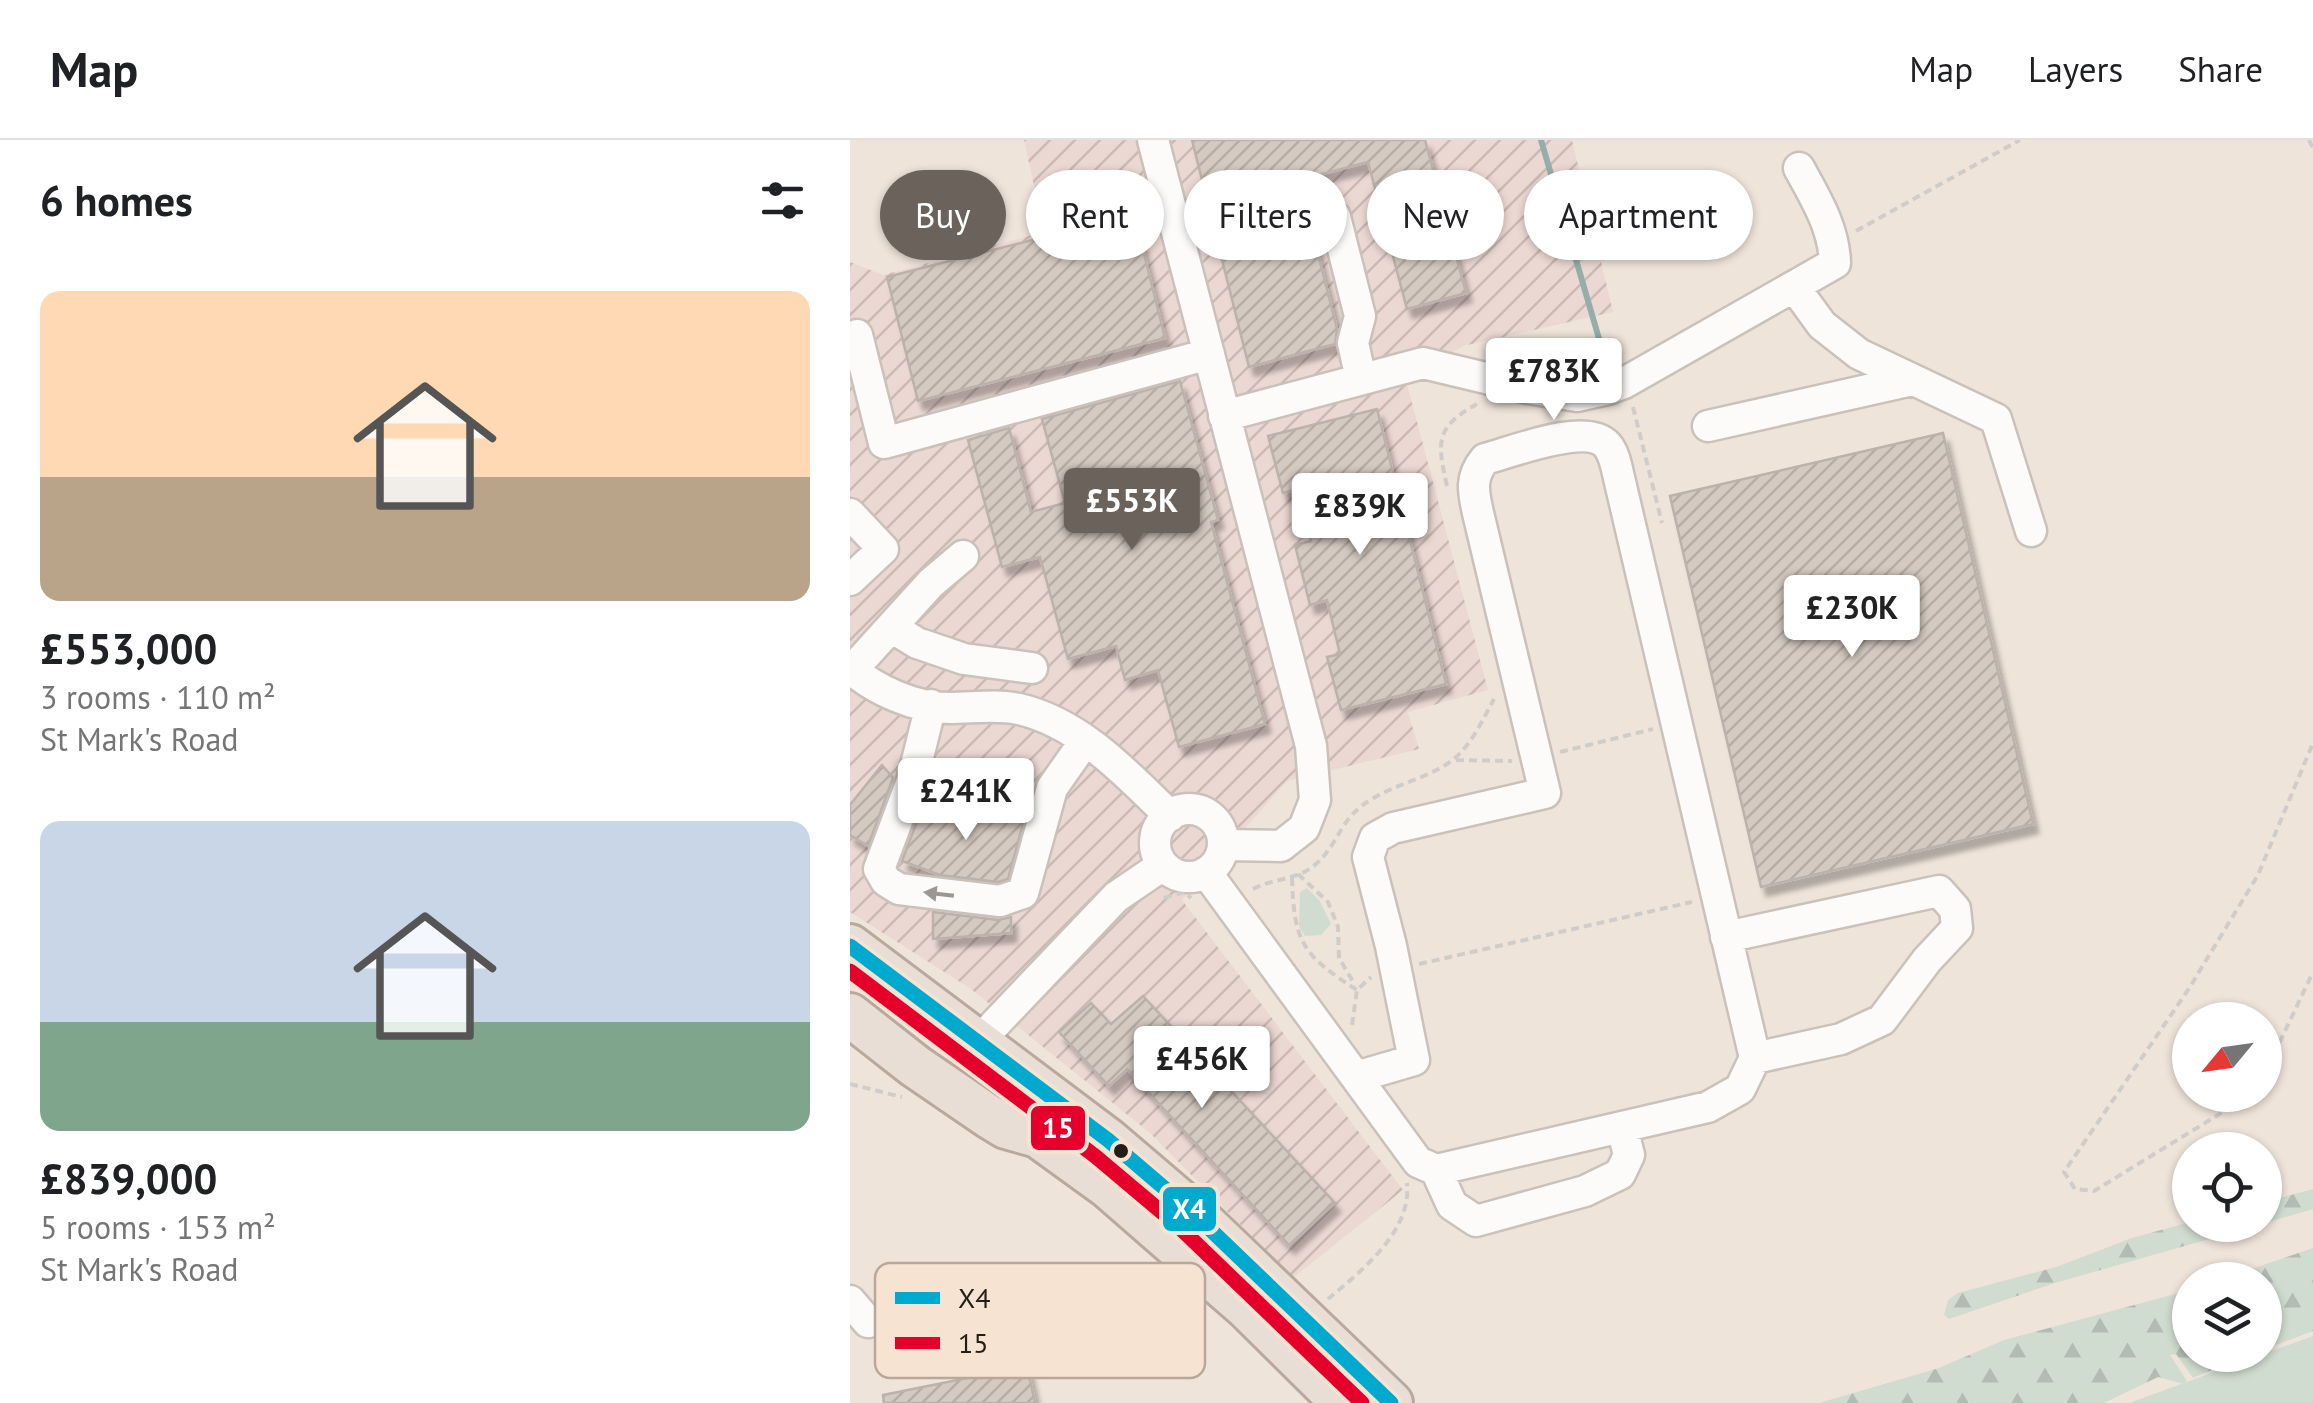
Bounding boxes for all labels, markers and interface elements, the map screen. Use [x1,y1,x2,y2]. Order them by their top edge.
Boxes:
text: Map [50,38,138,100]
text: Map [1909,46,1973,92]
text: Layers [2028,46,2123,92]
text: Share [2178,46,2263,92]
chip: Buy [880,170,1006,260]
chip: Rent [1026,170,1164,260]
chip: Filters [1184,170,1347,260]
chip: New [1367,170,1504,260]
chip: Apartment [1524,170,1753,260]
text: 6 homes [40,173,193,228]
icon: filters [755,173,810,228]
pin: £783K [1484,338,1624,423]
text: £783K [1508,349,1600,391]
icon: home [335,356,515,536]
pin: £553K [1062,468,1202,553]
pin: £839K [1290,473,1430,558]
text: £553K [1086,479,1178,521]
text: £839K [1314,484,1406,526]
pin: £230K [1782,575,1922,660]
text: £230K [1806,586,1898,628]
text: £553,000 [40,621,217,676]
text: 3 rooms · 110 m² [40,676,276,718]
text: St Mark's Road [40,718,239,760]
pin: £241K [896,758,1036,843]
text: £241K [920,769,1012,811]
icon: home [335,886,515,1066]
one-way arrow [922,886,954,902]
north arrow [2172,1002,2282,1112]
map controls [2172,1002,2282,1372]
pin: £456K [1132,1026,1272,1111]
text: £456K [1156,1037,1248,1079]
line badge: 15 [1029,1104,1087,1152]
text: 15 [1042,1109,1074,1146]
button: locate [2172,1132,2282,1242]
unlabelled marker [1111,1141,1131,1161]
text: £839,000 [40,1151,217,1206]
line badge: X4 [1161,1185,1218,1233]
text: X4 [1172,1190,1206,1227]
text: 5 rooms · 153 m² [40,1206,276,1248]
text: St Mark's Road [40,1248,239,1290]
button: layers [2172,1262,2282,1372]
legend [875,1263,1205,1378]
text: X4 [958,1279,991,1316]
text: 15 [958,1324,989,1361]

